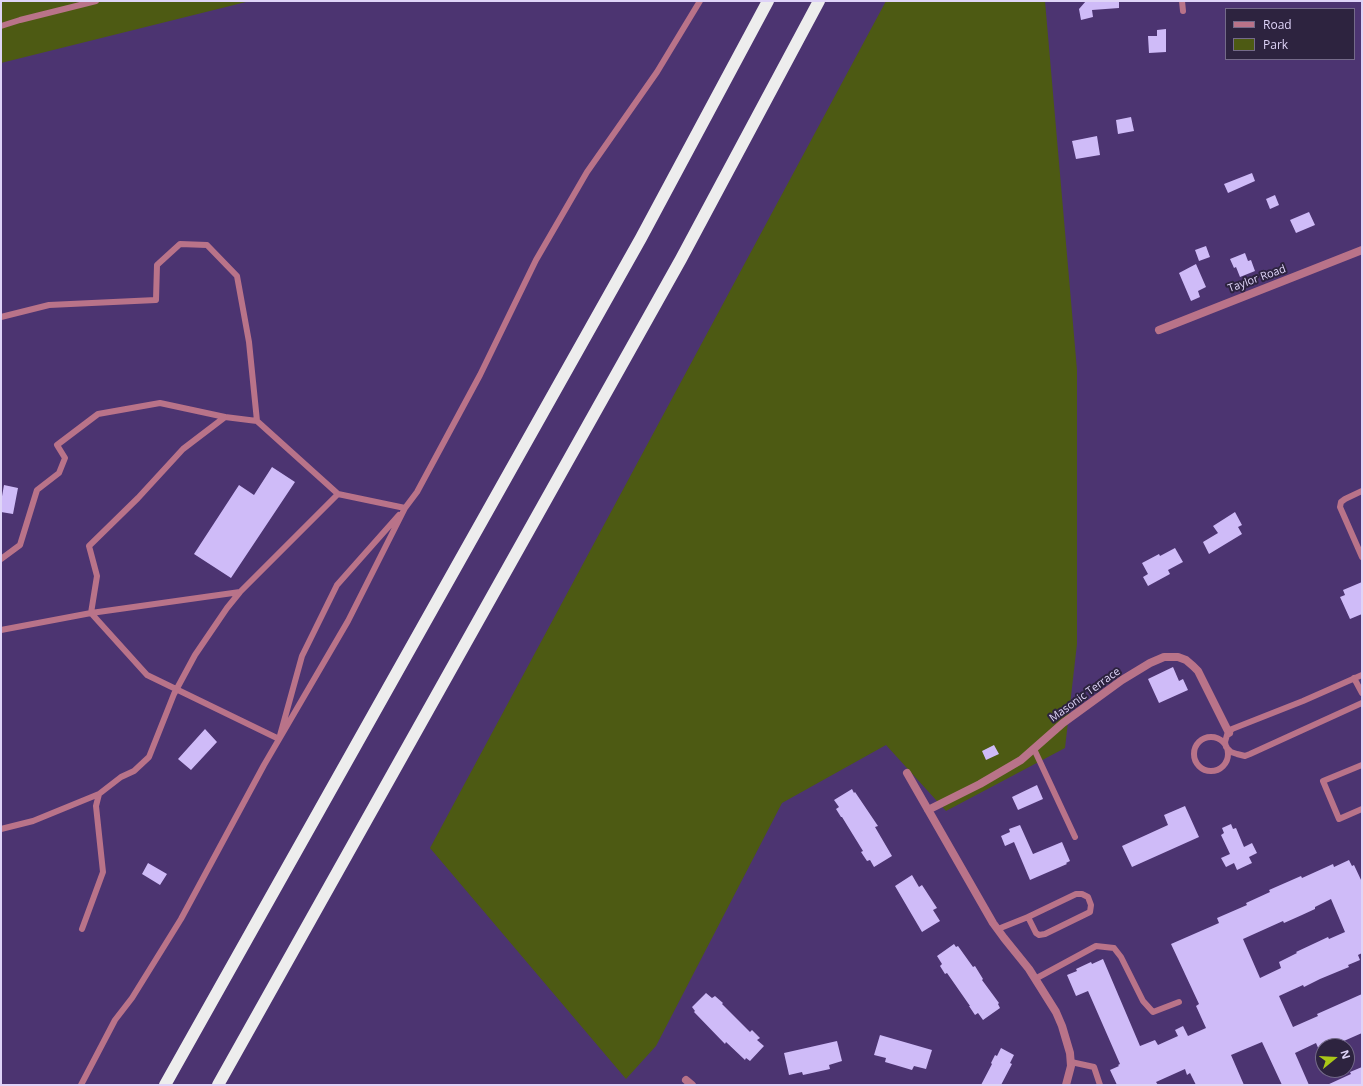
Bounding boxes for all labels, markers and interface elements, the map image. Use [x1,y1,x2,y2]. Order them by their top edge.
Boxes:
legend [1225,8,1355,60]
text: Road [1263,16,1292,33]
text: Park [1263,36,1288,53]
street label: Taylor Road [1226,262,1288,296]
street label: Masonic Terrace [1047,665,1123,725]
north arrow [1315,1038,1355,1078]
text: N [1337,1048,1354,1061]

